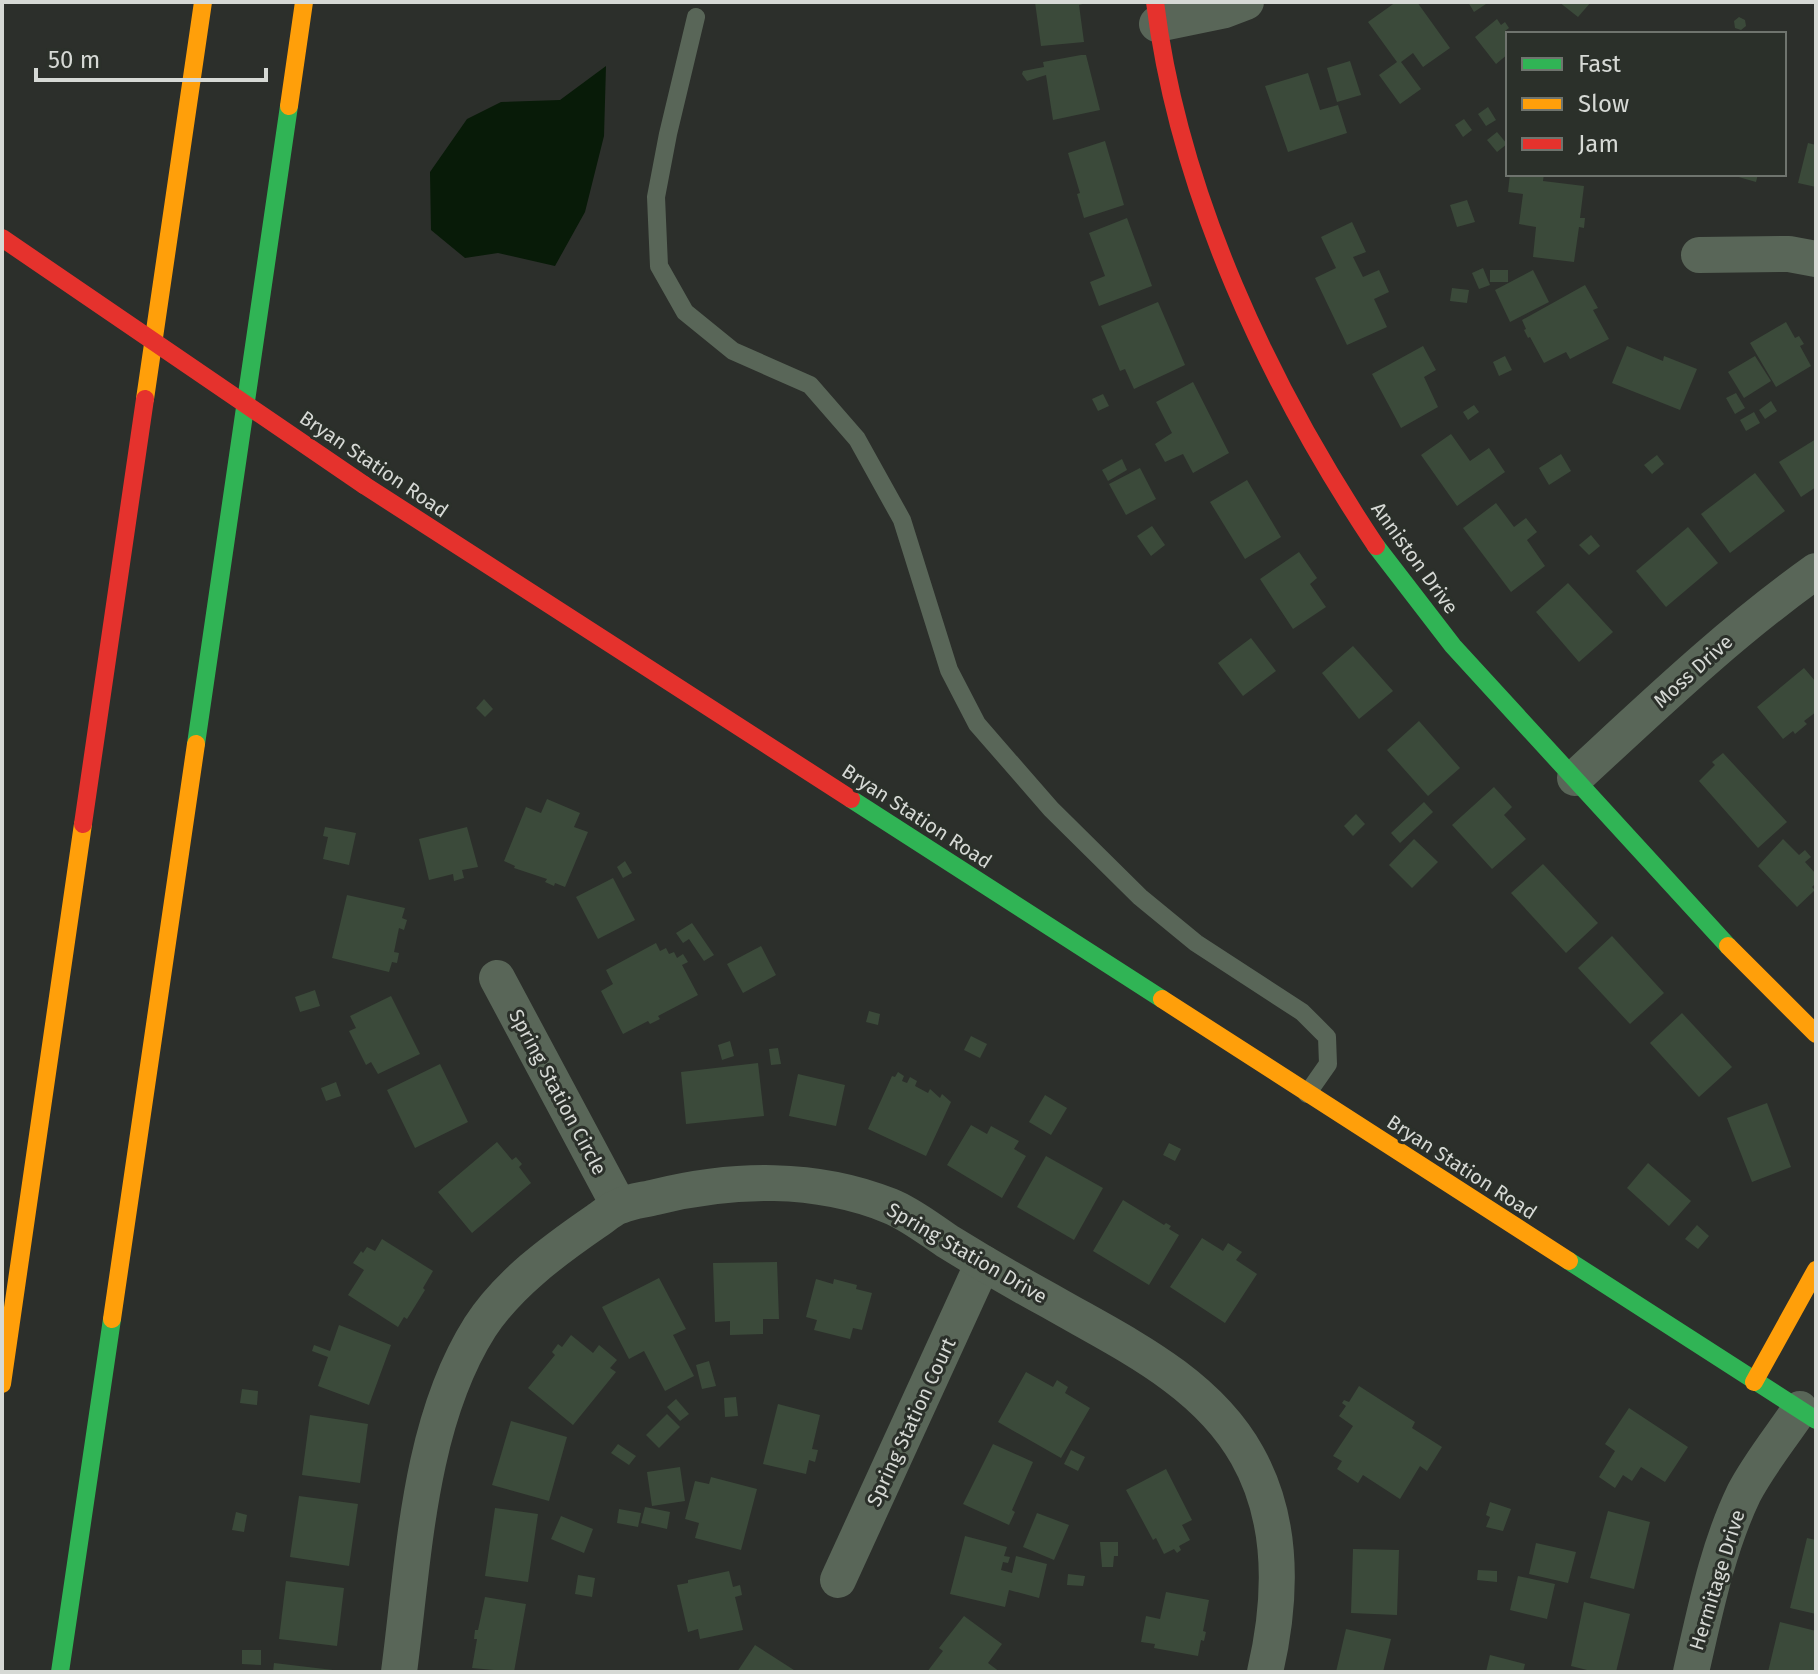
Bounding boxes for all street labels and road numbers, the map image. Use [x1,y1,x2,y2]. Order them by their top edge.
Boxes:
street label: Bryan Station Road [295,405,453,523]
street label: Anniston Drive [1366,497,1464,619]
street label: Moss Drive [1649,629,1737,713]
street label: Bryan Station Road [838,759,996,873]
street label: Spring Station Circle [504,1005,612,1179]
street label: Bryan Station Road [1383,1110,1541,1224]
street label: Spring Station Drive [883,1197,1051,1309]
street label: Spring Station Court [861,1333,961,1510]
street label: Hermitage Drive [1684,1507,1750,1653]

